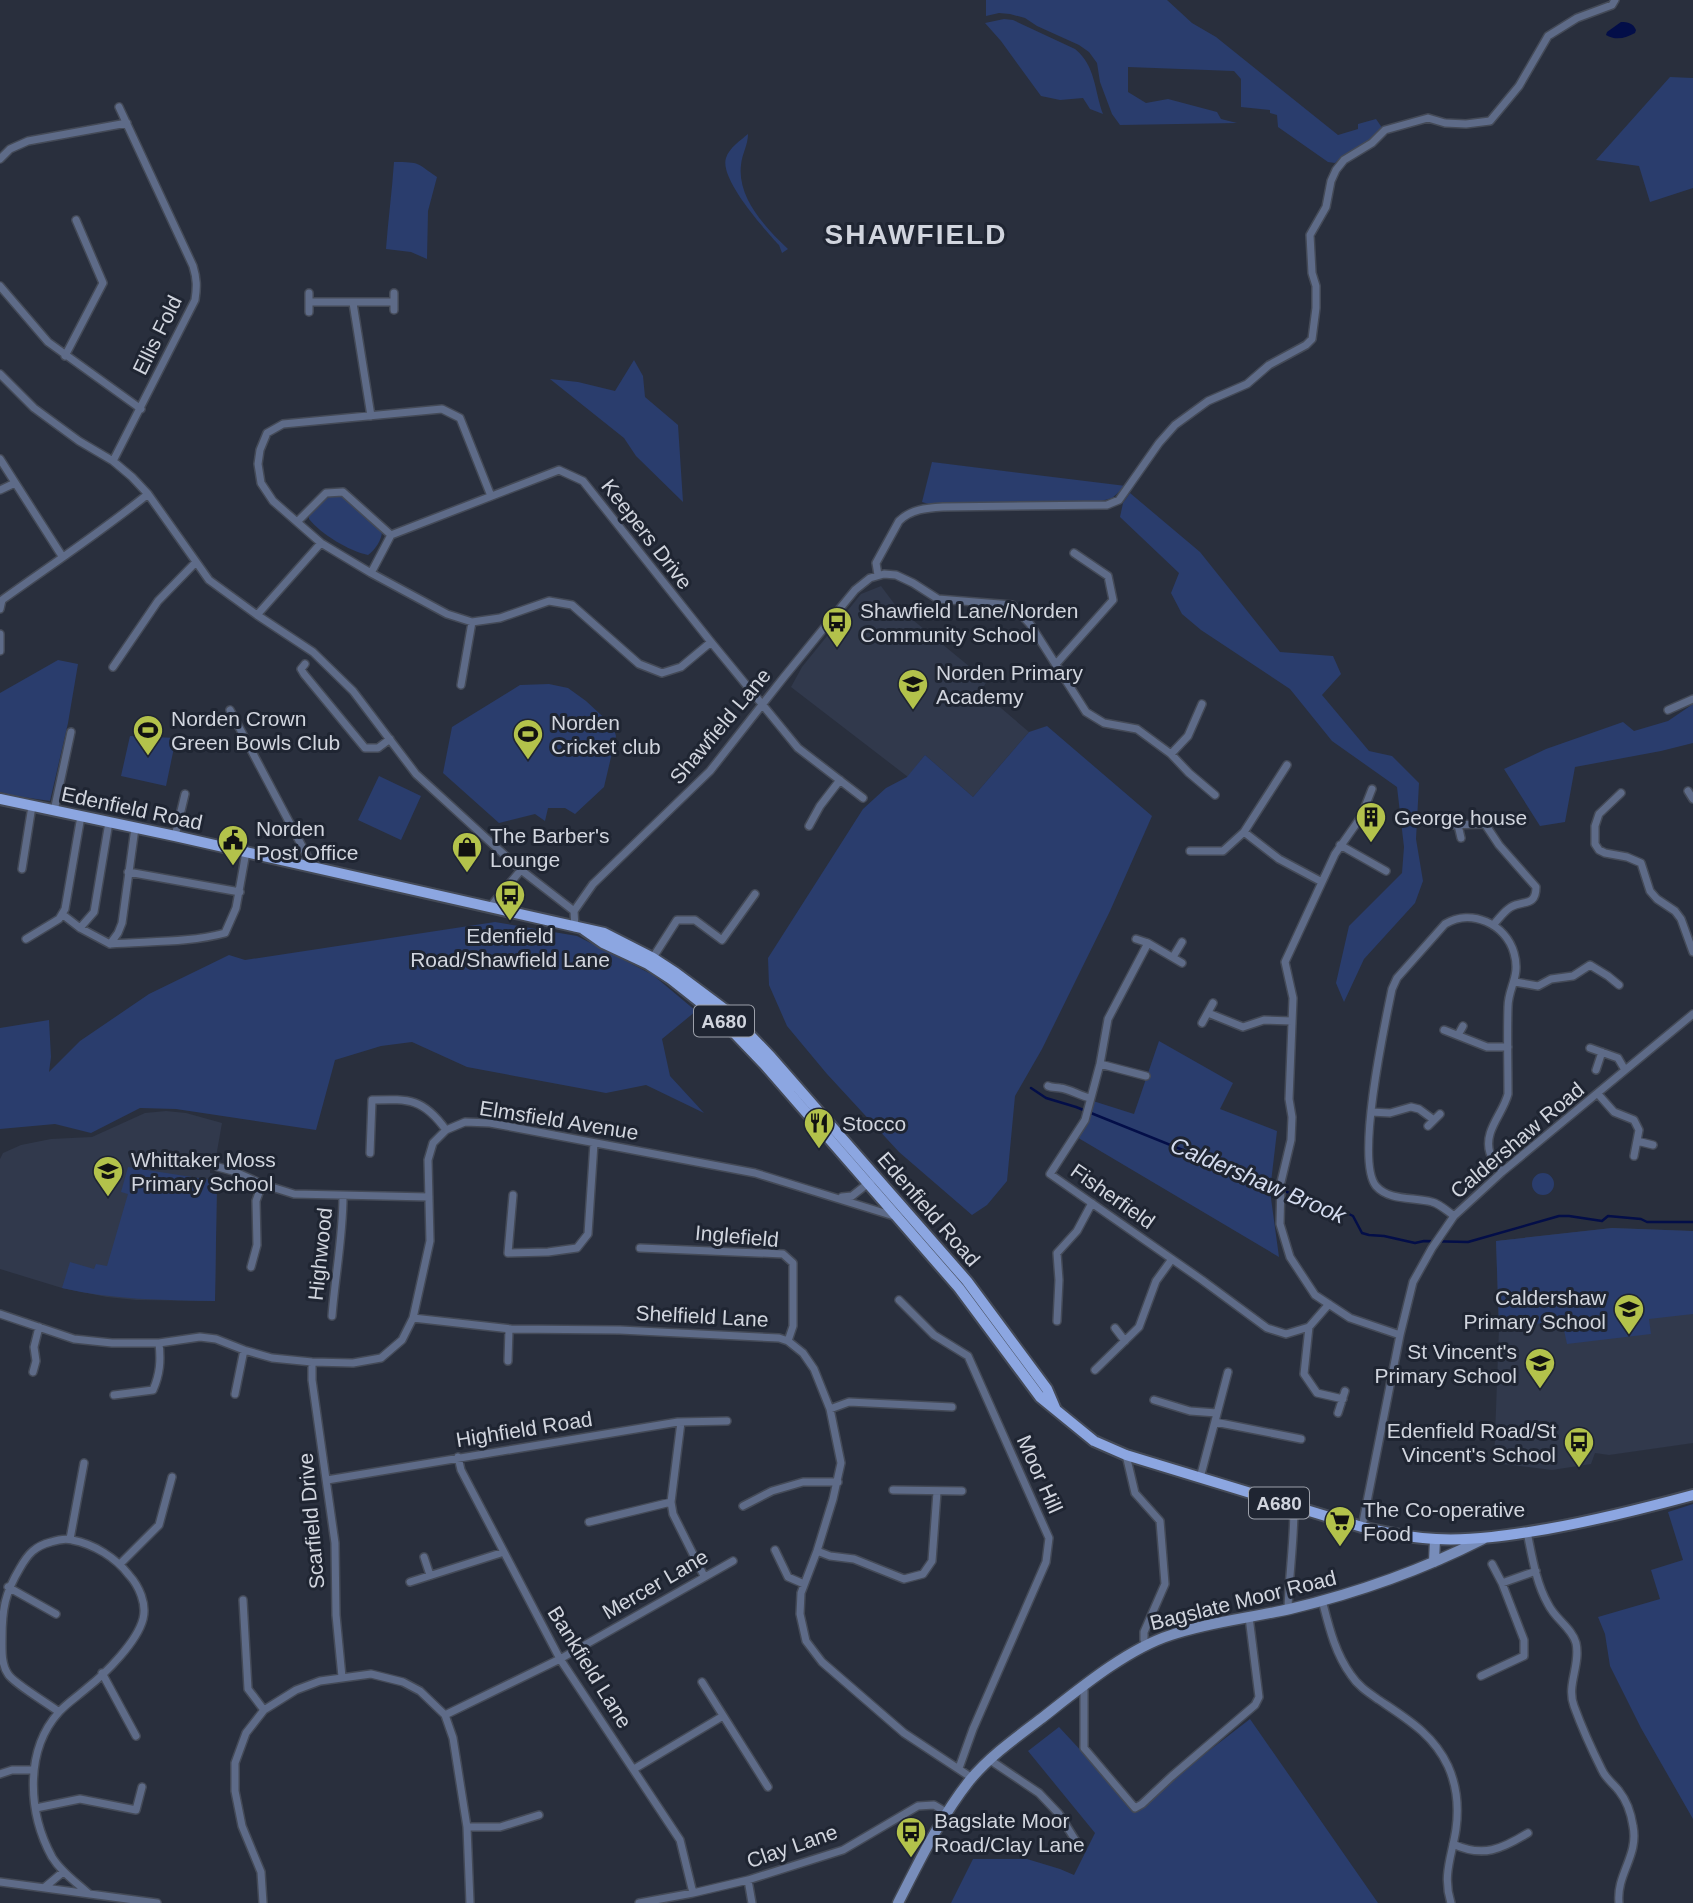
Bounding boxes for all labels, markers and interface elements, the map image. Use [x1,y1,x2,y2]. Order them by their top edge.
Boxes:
district label: SHAWFIELD [825,219,1007,250]
street label: Ellis Fold [128,292,186,378]
street label: Keepers Drive [597,474,697,594]
place label: Shawfield Lane/Norden Community School [860,599,1078,646]
bus stop icon: Shawfield Lane/Norden Community School [820,605,854,649]
place label: Norden Primary Academy [936,661,1084,708]
street label: Shawfield Lane [665,664,775,788]
school or university icon: Norden Primary Academy [896,667,930,711]
place label: Norden Crown Green Bowls Club [171,707,340,754]
place label: Norden Cricket club [551,711,661,758]
sports icon: Norden Crown Green Bowls Club [131,713,165,757]
sports icon: Norden Cricket club [511,717,545,761]
street label: Edenfield Road [59,782,205,834]
building icon: George house [1354,800,1388,844]
place label: George house [1394,806,1527,829]
place label: Norden Post Office [256,817,358,864]
public building icon: Norden Post Office [216,823,250,867]
place label: The Barber's Lounge [490,824,610,871]
shop icon: The Barber's Lounge [450,830,484,874]
bus stop icon: Edenfield Road/Shawfield Lane [493,878,527,922]
place label: Edenfield Road/Shawfield Lane [410,924,610,971]
road number: A680 [694,1006,754,1036]
street label: Caldershaw Road [1446,1078,1588,1202]
street label: Elmsfield Avenue [478,1096,640,1144]
restaurant icon: Stocco [802,1106,836,1150]
place label: Stocco [842,1112,906,1135]
water label: Caldershaw Brook [1166,1131,1351,1229]
street label: Edenfield Road [873,1147,985,1271]
place label: Whittaker Moss Primary School [131,1148,276,1195]
school or university icon: Whittaker Moss Primary School [91,1154,125,1198]
street label: Fisherfield [1067,1159,1159,1233]
street label: Highwood [304,1206,336,1302]
street label: Inglefield [694,1221,780,1251]
place label: Caldershaw Primary School [1464,1286,1607,1333]
school or university icon: Caldershaw Primary School [1612,1292,1646,1336]
street label: Shelfield Lane [635,1301,769,1331]
place label: St Vincent's Primary School [1375,1340,1517,1387]
school or university icon: St Vincent's Primary School [1523,1346,1557,1390]
street label: Highfield Road [454,1407,594,1451]
place label: Edenfield Road/St Vincent's School [1387,1419,1556,1466]
bus stop icon: Edenfield Road/St Vincent's School [1562,1425,1596,1469]
street label: Moor Hill [1013,1431,1067,1517]
street label: Scarfield Drive [294,1452,328,1590]
road number: A680 [1249,1488,1309,1518]
place label: The Co-operative Food [1363,1498,1525,1545]
supermarket icon: The Co-operative Food [1323,1504,1357,1548]
street label: Mercer Lane [598,1545,712,1623]
street label: Bagslate Moor Road [1147,1566,1339,1634]
street label: Bankfield Lane [543,1602,637,1732]
place label: Bagslate Moor Road/Clay Lane [934,1809,1085,1856]
bus stop icon: Bagslate Moor Road/Clay Lane [894,1815,928,1859]
street label: Clay Lane [744,1820,840,1872]

